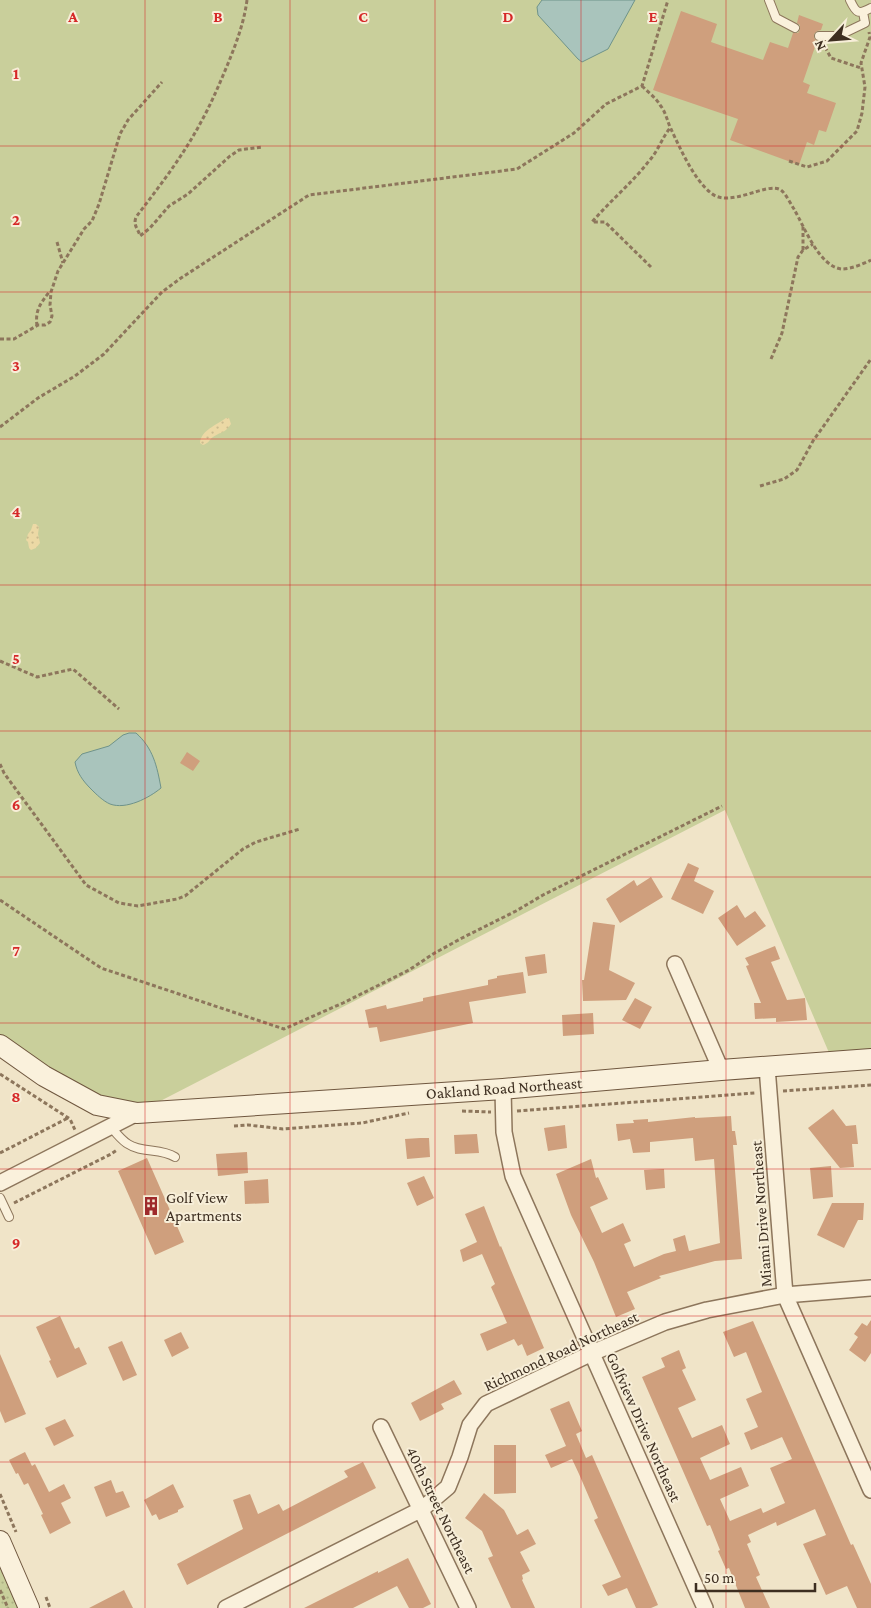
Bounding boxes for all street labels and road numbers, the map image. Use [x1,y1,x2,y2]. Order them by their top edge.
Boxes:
street label: Oakland Road Northeast [425,1074,583,1102]
street label: Miami Drive Northeast [747,1140,775,1288]
street label: Richmond Road Northeast [481,1307,642,1394]
street label: Golfview Drive Northeast [603,1350,685,1505]
street label: 40th Street Northeast [403,1444,479,1577]

